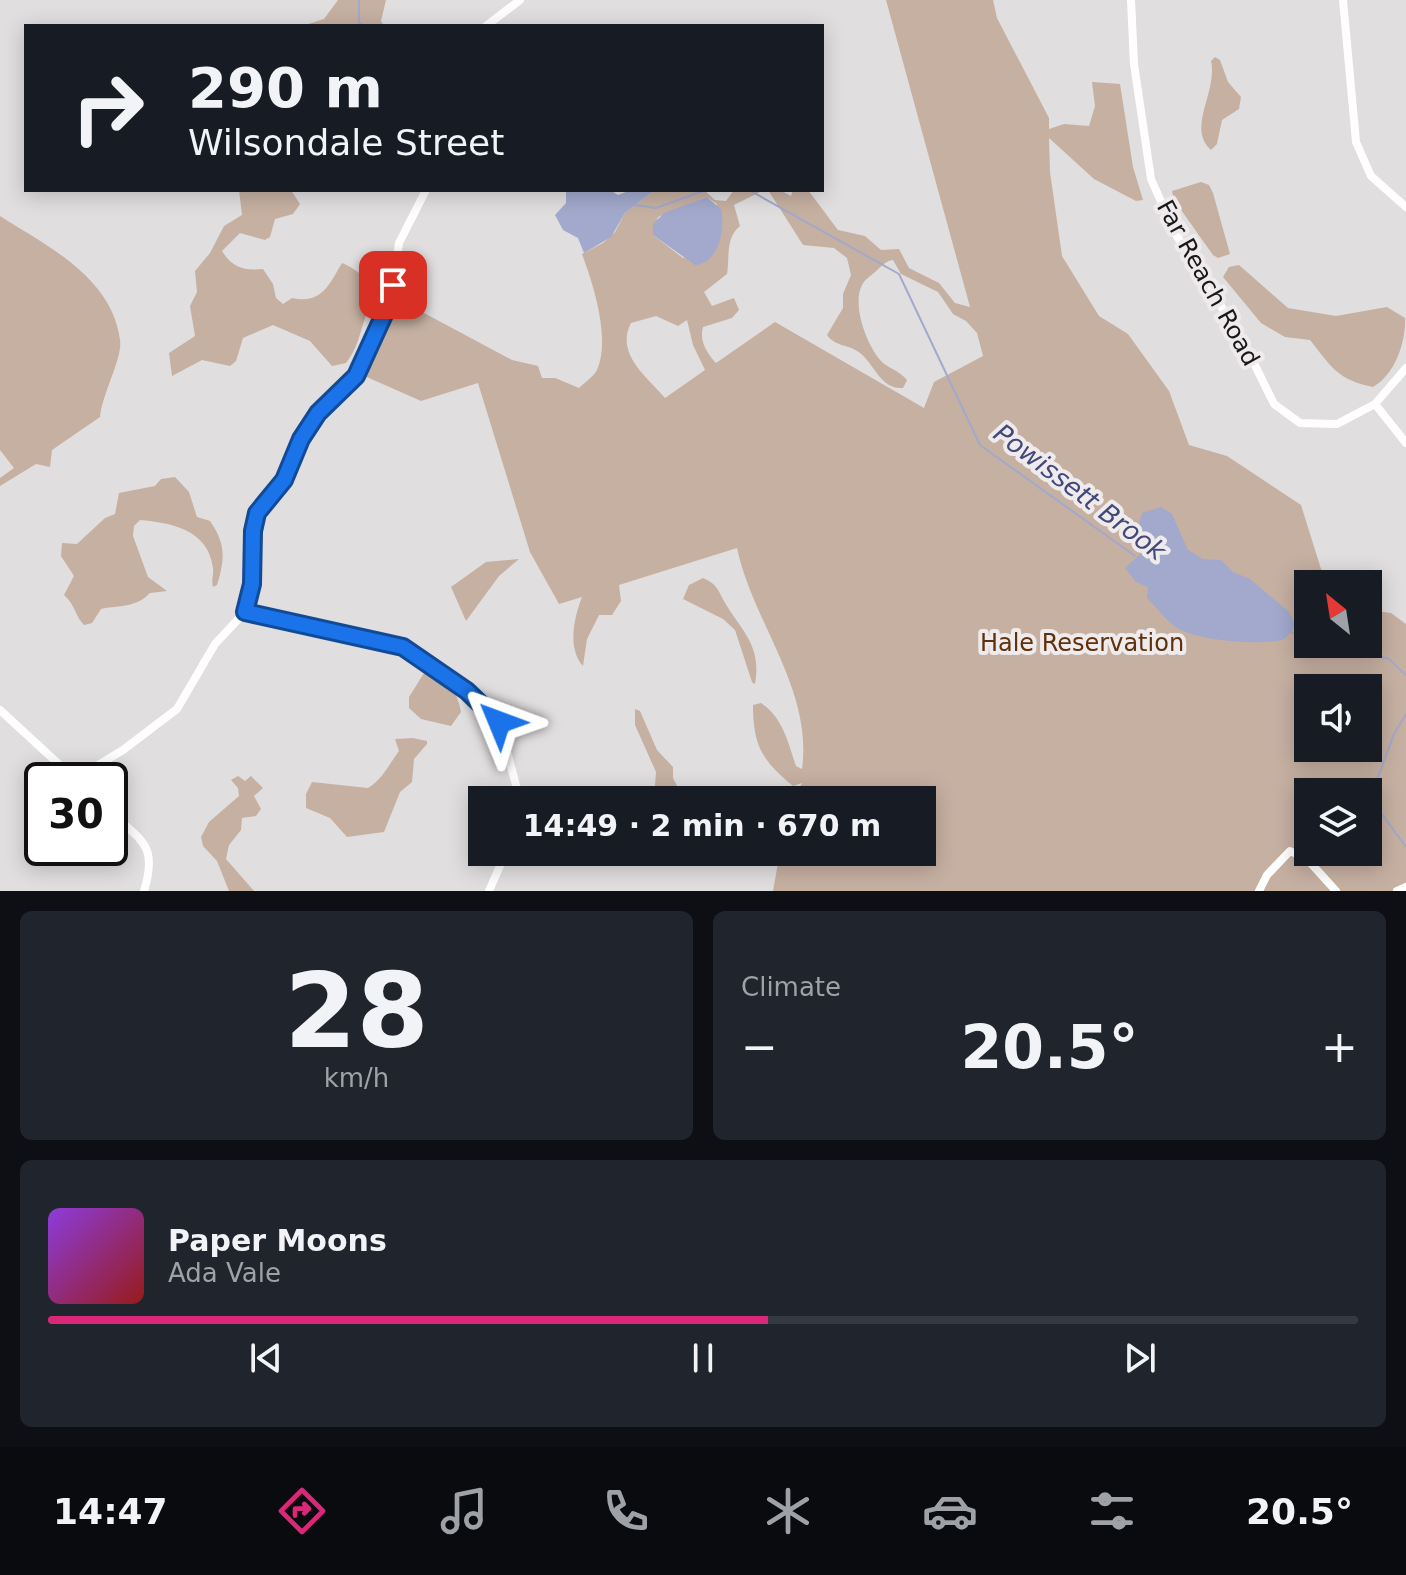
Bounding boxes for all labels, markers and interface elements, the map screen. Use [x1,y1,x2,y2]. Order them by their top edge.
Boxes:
text: 290 m [188,55,383,120]
icon: right [56,56,160,160]
text: Wilsondale Street [188,122,504,163]
street label: Far Reach Road [1151,195,1265,371]
pin [359,251,427,319]
icon: arrive [371,263,415,307]
water label: Powissett Brook [988,418,1173,567]
north arrow [1294,570,1382,658]
map controls [1294,570,1382,866]
park label: Hale Reservation [980,629,1184,657]
button: sound [1294,674,1382,762]
position arrow [457,680,541,764]
speed limit sign: 30 [24,762,128,866]
button: layers [1294,778,1382,866]
text: 14:49 · 2 min · 670 m [523,808,881,843]
text: 28 [284,950,429,1072]
text: Climate [741,972,841,1002]
text: 20.5° [960,1012,1139,1082]
text: − [741,1021,778,1072]
text: + [1321,1021,1358,1072]
text: km/h [324,1063,389,1093]
text: Paper Moons [168,1223,387,1258]
text: Ada Vale [168,1258,281,1288]
icon: previous [244,1336,288,1380]
icon: pause [681,1336,725,1380]
icon: next [1118,1336,1162,1380]
icon: directions [274,1483,330,1539]
icon: music [436,1483,492,1539]
icon: phone [598,1483,654,1539]
icon: climate [760,1483,816,1539]
icon: car [922,1483,978,1539]
icon: filters [1084,1483,1140,1539]
text: 14:47 [53,1491,168,1532]
text: 20.5° [1246,1491,1353,1532]

